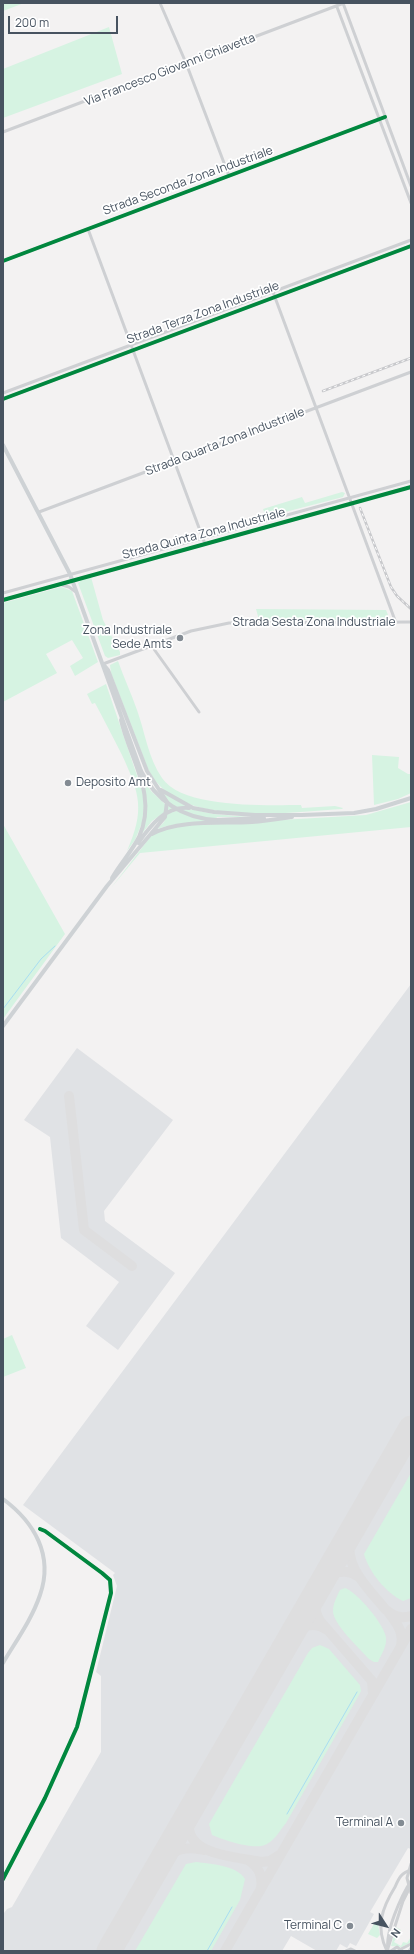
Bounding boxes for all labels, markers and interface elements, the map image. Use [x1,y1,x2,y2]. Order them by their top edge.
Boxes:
scale bar [10,8,120,34]
text: 200 m [15,14,49,31]
street label: Via Francesco Giovanni Chiavetta [83,31,257,109]
street label: Strada Seconda Zona Industriale [101,143,275,219]
street label: Strada Terza Zona Industriale [125,279,281,347]
street label: Strada Quarta Zona Industriale [143,405,307,479]
street label: Strada Quinta Zona Industriale [121,505,287,563]
street label: Strada Sesta Zona Industriale [232,616,396,630]
place label: Zona Industriale Sede Amts [82,624,172,652]
marker: Zona Industriale Sede Amts [175,633,185,643]
place label: Deposito Amt [76,776,151,790]
marker: Deposito Amt [63,778,73,788]
place label: Terminal A [336,1816,393,1830]
marker: Terminal A [396,1818,406,1828]
north arrow [366,1906,406,1946]
place label: Terminal C [284,1919,342,1933]
marker: Terminal C [345,1921,355,1931]
text: N [388,1926,405,1941]

